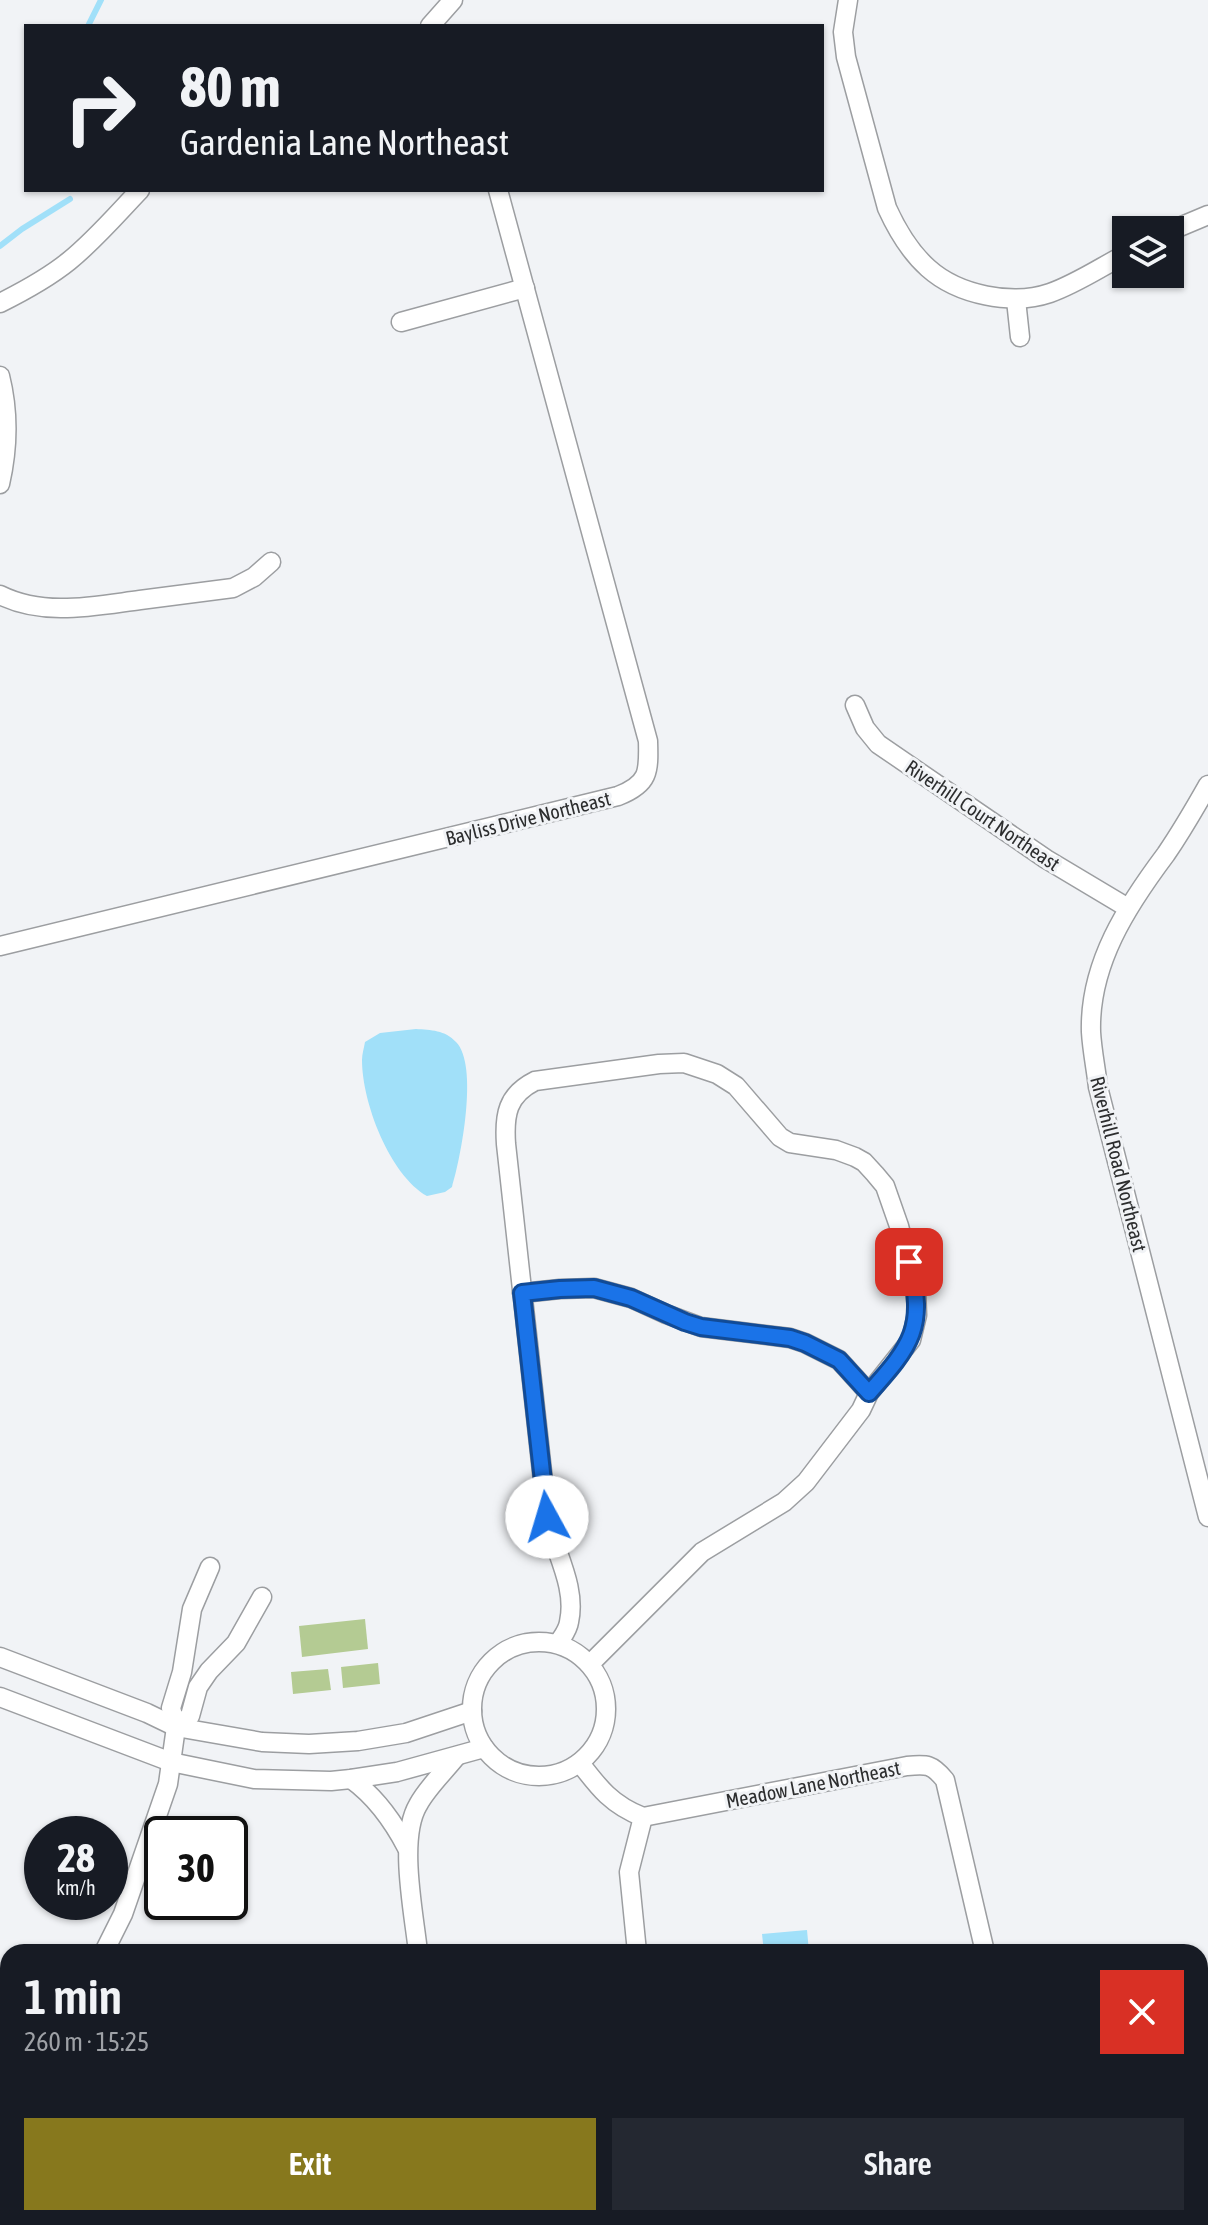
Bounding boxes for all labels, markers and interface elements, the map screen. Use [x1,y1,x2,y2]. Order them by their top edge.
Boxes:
text: 80 m [180,55,281,119]
icon: right [48,56,152,160]
text: Gardenia Lane Northeast [180,121,509,163]
map controls [1112,216,1184,288]
button: layers [1112,216,1184,288]
street label: Riverhill Court Northeast [902,755,1065,875]
street label: Bayliss Drive Northeast [443,786,613,850]
street label: Riverhill Road Northeast [1086,1074,1152,1254]
pin [875,1228,943,1296]
icon: arrive [887,1240,931,1284]
position arrow [505,1475,589,1559]
street label: Meadow Lane Northeast [724,1756,902,1812]
speed limit sign: 30 [144,1816,248,1920]
text: 28 [57,1835,95,1880]
text: km/h [56,1876,96,1899]
text: 1 min [24,1969,122,2024]
button: close [1100,1970,1184,2054]
text: 260 m · 15:25 [24,2027,149,2057]
button: Exit [24,2118,596,2210]
button: Share [612,2118,1184,2210]

